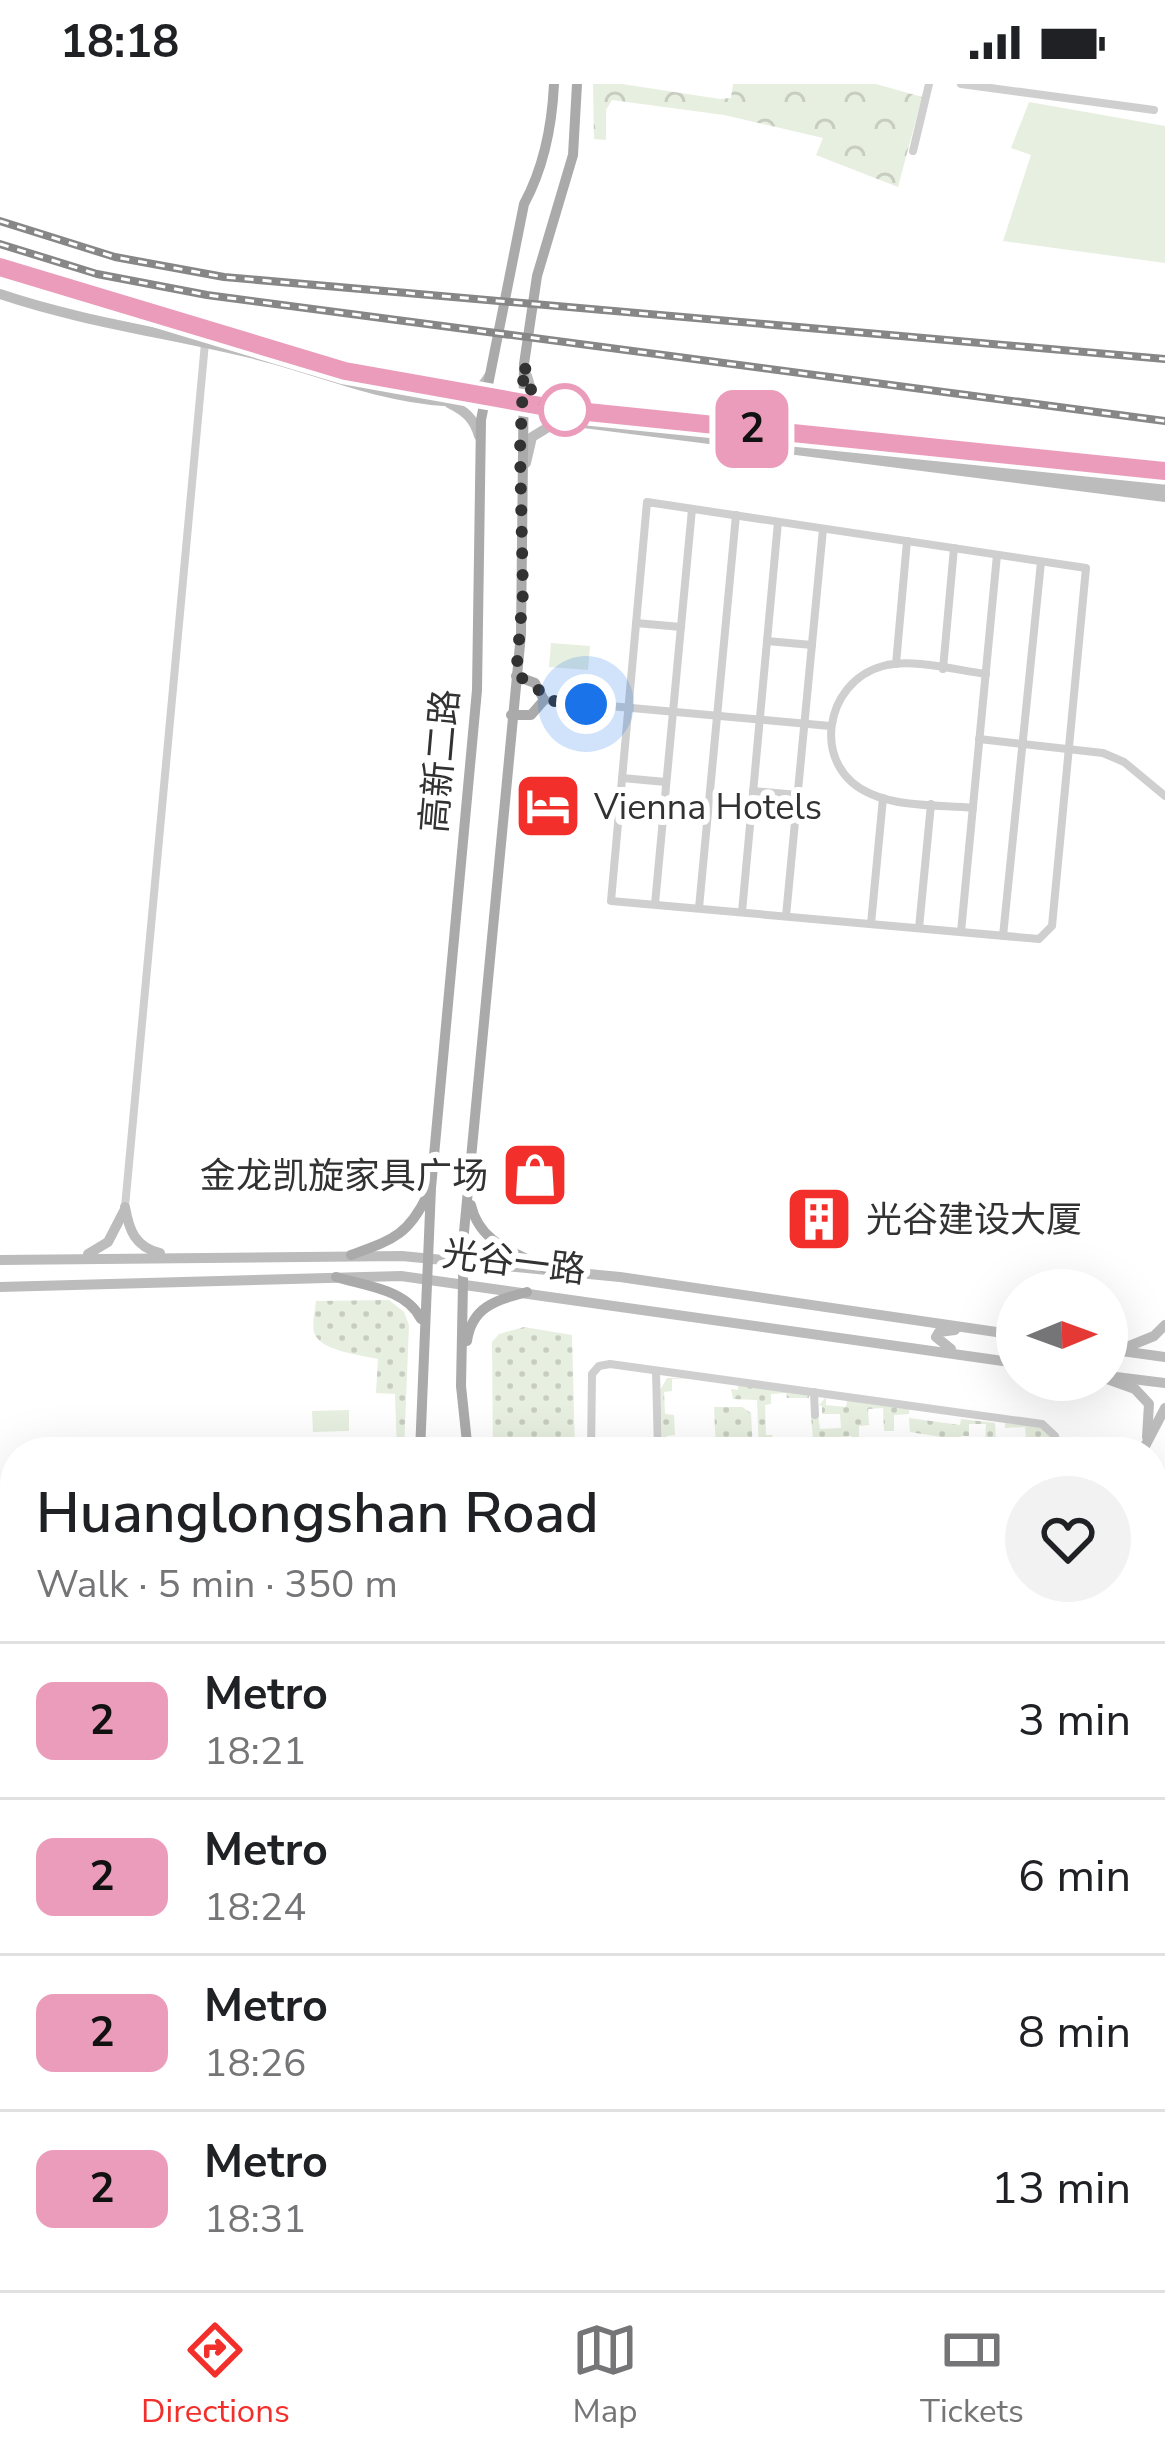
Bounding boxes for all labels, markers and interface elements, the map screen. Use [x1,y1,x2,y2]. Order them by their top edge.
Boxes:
text: 18:18 [60,12,179,73]
unlabelled marker [540,385,590,435]
line badge: 2 [713,390,791,468]
text: 2 [739,400,765,457]
your location [556,674,616,734]
street label: 高新二路 [410,687,471,835]
hotel icon: Vienna Hotels [513,771,583,841]
place label: Vienna Hotels [593,783,822,832]
shop icon: 金龙凯旋家具广场 [500,1140,570,1210]
place label: 金龙凯旋家具广场 [200,1152,488,1201]
building icon: 光谷建设大厦 [784,1184,854,1254]
place label: 光谷建设大厦 [866,1196,1082,1245]
street label: 光谷一路 [439,1229,588,1296]
north arrow [996,1269,1128,1401]
map controls [996,1269,1128,1401]
text: Huanglongshan Road [36,1474,599,1552]
button: heart [1005,1476,1131,1602]
text: Walk · 5 min · 350 m [36,1558,398,1611]
text: Metro [204,1664,328,1725]
text: 3 min [1018,1690,1131,1751]
text: 2 [89,1692,115,1749]
text: 18:21 [204,1725,307,1778]
text: Metro [204,1820,328,1881]
text: 6 min [1018,1846,1131,1907]
text: 2 [89,1848,115,1905]
text: 18:24 [204,1881,307,1934]
text: Metro [204,1976,328,2037]
text: 8 min [1018,2002,1131,2063]
text: 2 [89,2004,115,2061]
text: 18:26 [204,2037,307,2090]
text: Metro [204,2132,328,2193]
text: 13 min [991,2158,1131,2219]
text: 2 [89,2160,115,2217]
text: 18:31 [204,2193,307,2246]
tab: Directions [141,2317,290,2434]
tab: Map [572,2317,638,2434]
tab: Tickets [920,2317,1024,2434]

